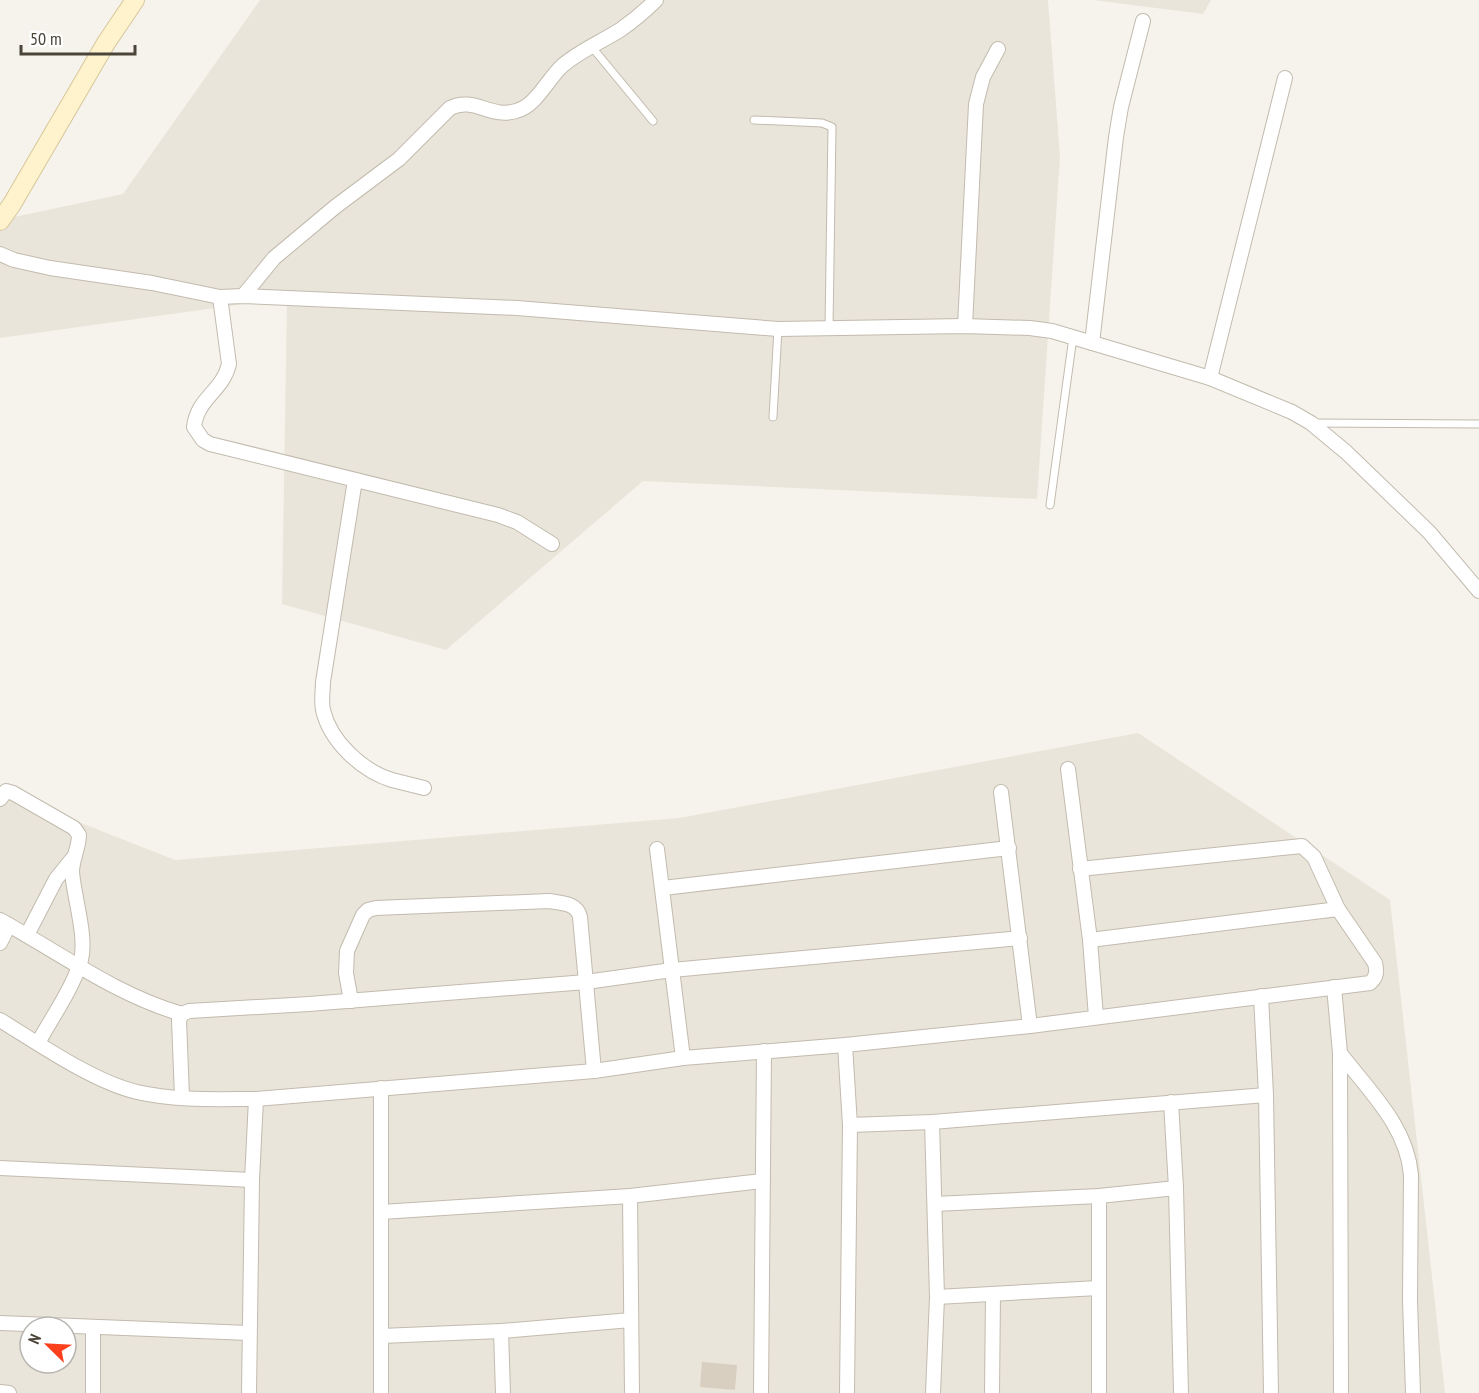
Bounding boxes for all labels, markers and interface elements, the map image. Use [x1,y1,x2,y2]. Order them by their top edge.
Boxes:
scale bar [21,18,135,56]
text: 50 m [30,27,62,50]
north arrow [18,1315,78,1375]
text: N [23,1331,45,1347]

